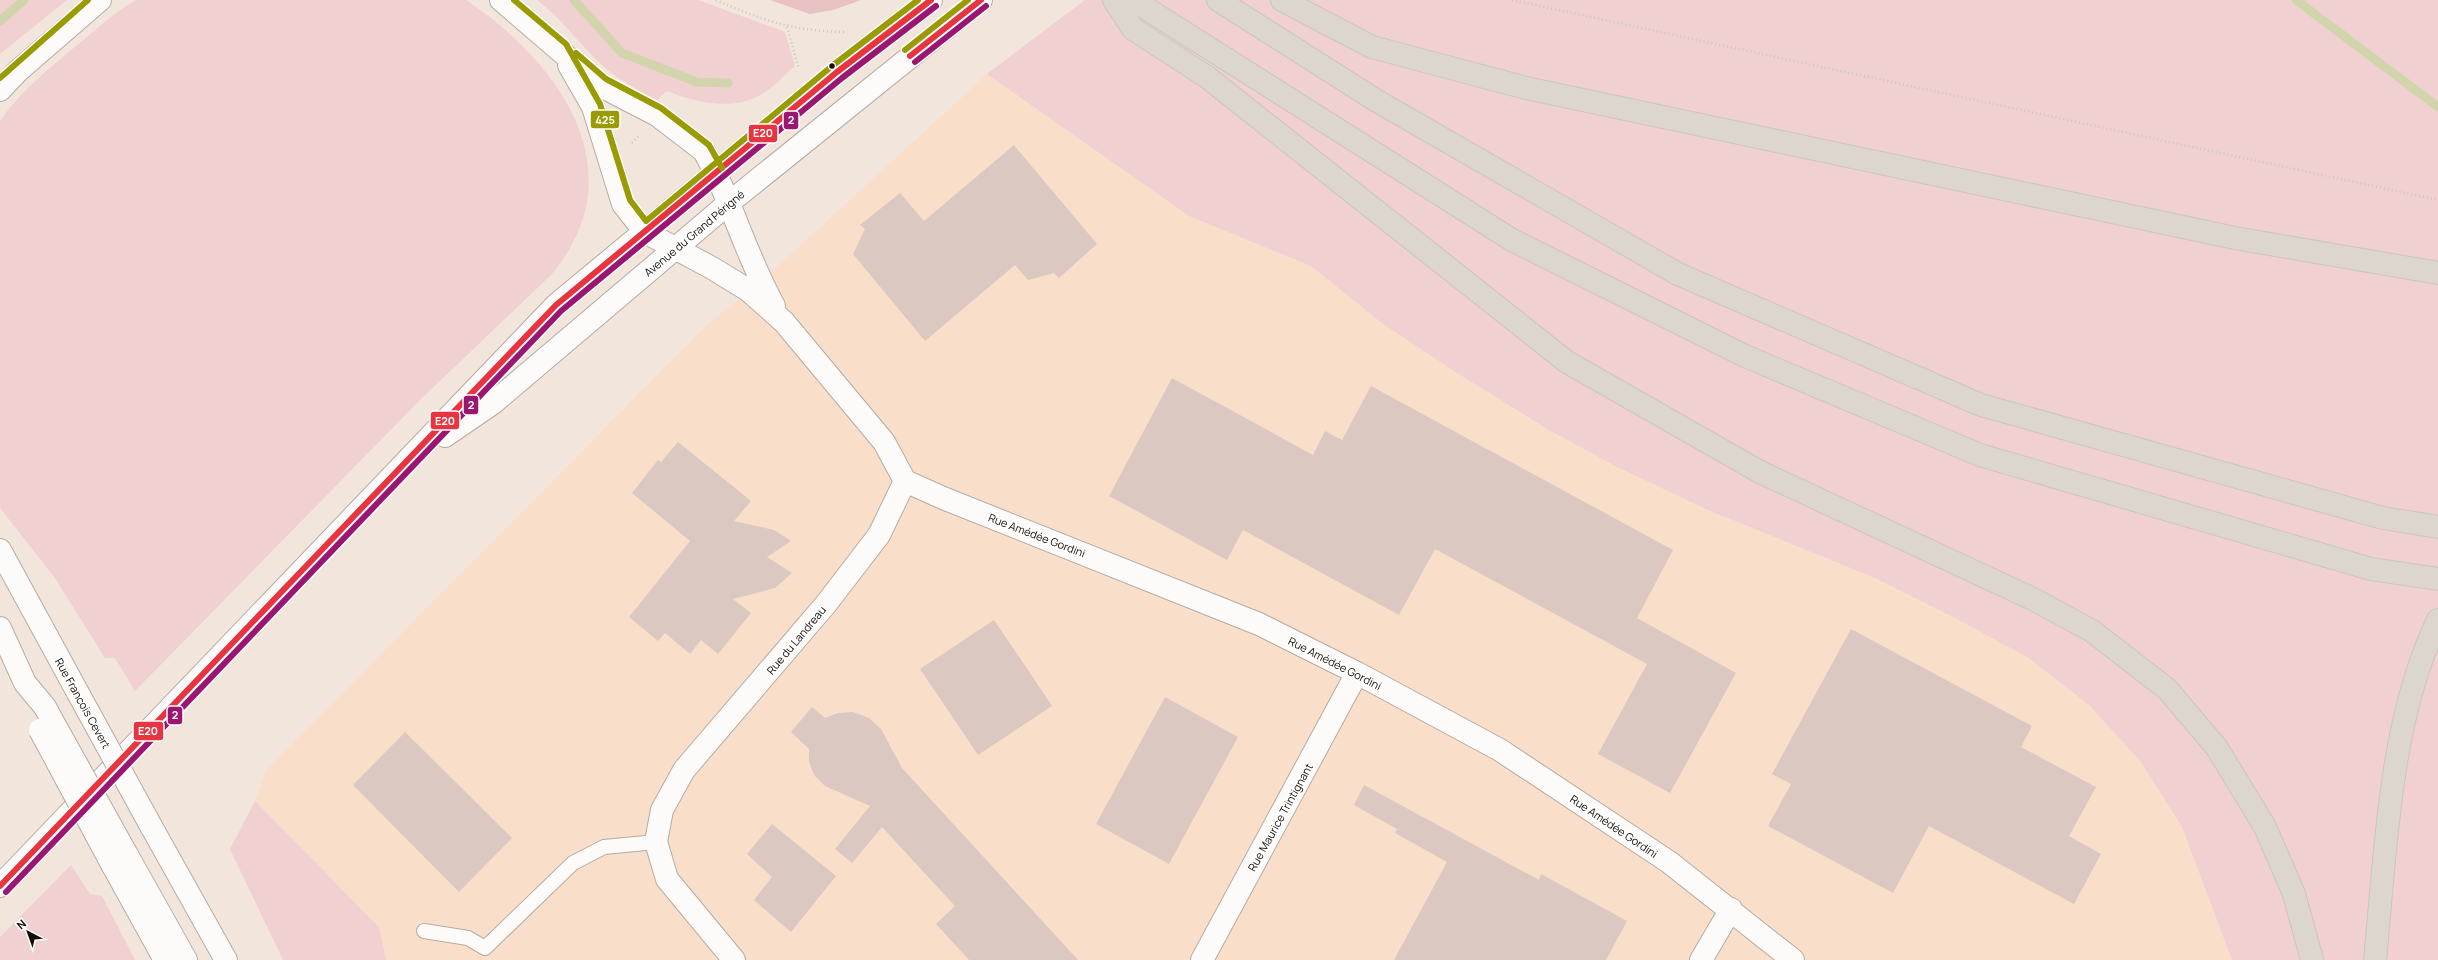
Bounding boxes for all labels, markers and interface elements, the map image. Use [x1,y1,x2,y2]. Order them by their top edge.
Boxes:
unlabelled marker [827,61,837,71]
line badge: 425 [590,110,620,129]
line badge: 2 [783,111,799,130]
text: 425 [595,112,615,127]
text: 2 [788,112,794,127]
line badge: E20 [748,124,778,143]
text: E20 [753,125,773,140]
street label: Avenue du Grand Périgné [641,186,748,280]
line badge: 2 [463,395,479,415]
text: 2 [468,397,474,412]
line badge: E20 [430,411,460,430]
text: E20 [435,413,455,428]
street label: Rue Amédée Gordini [986,510,1088,560]
street label: Rue du Landreau [763,603,829,677]
street label: Rue Amédée Gordini [1286,633,1384,693]
street label: Rue Francois Cevert [52,655,114,751]
line badge: 2 [167,706,183,725]
text: 2 [172,707,178,722]
line badge: E20 [133,721,164,741]
text: E20 [138,723,158,738]
street label: Rue Maurice Trintignant [1244,760,1316,874]
street label: Rue Amédée Gordini [1567,791,1661,861]
north arrow [8,912,48,952]
text: N [13,916,29,932]

